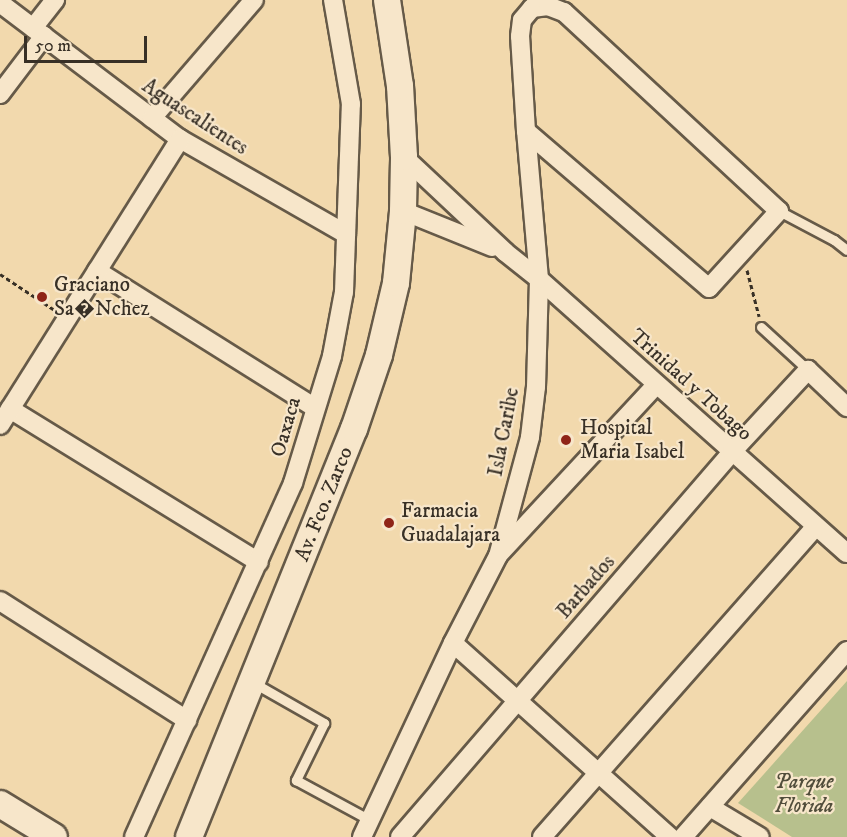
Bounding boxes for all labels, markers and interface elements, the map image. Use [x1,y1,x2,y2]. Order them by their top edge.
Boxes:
scale bar [27,24,150,62]
text: 50 m [35,35,71,57]
street label: Aguascalientes [137,73,253,161]
place label: Graciano Sa�Nchez [54,272,150,322]
marker: Graciano Sa�Nchez [35,290,49,304]
street label: Trinidad y Tobago [625,324,757,446]
street label: Isla Caribe [483,385,525,479]
street label: Oaxaca [265,394,307,460]
place label: Hospital Maria Isabel [580,415,684,465]
marker: Hospital Maria Isabel [557,431,575,449]
street label: Av. Fco. Zarco [290,443,358,565]
place label: Farmacia Guadalajara [401,498,500,548]
marker: Farmacia Guadalajara [382,516,396,530]
street label: Barbados [551,550,621,624]
park label: Parque Florida [775,769,833,819]

